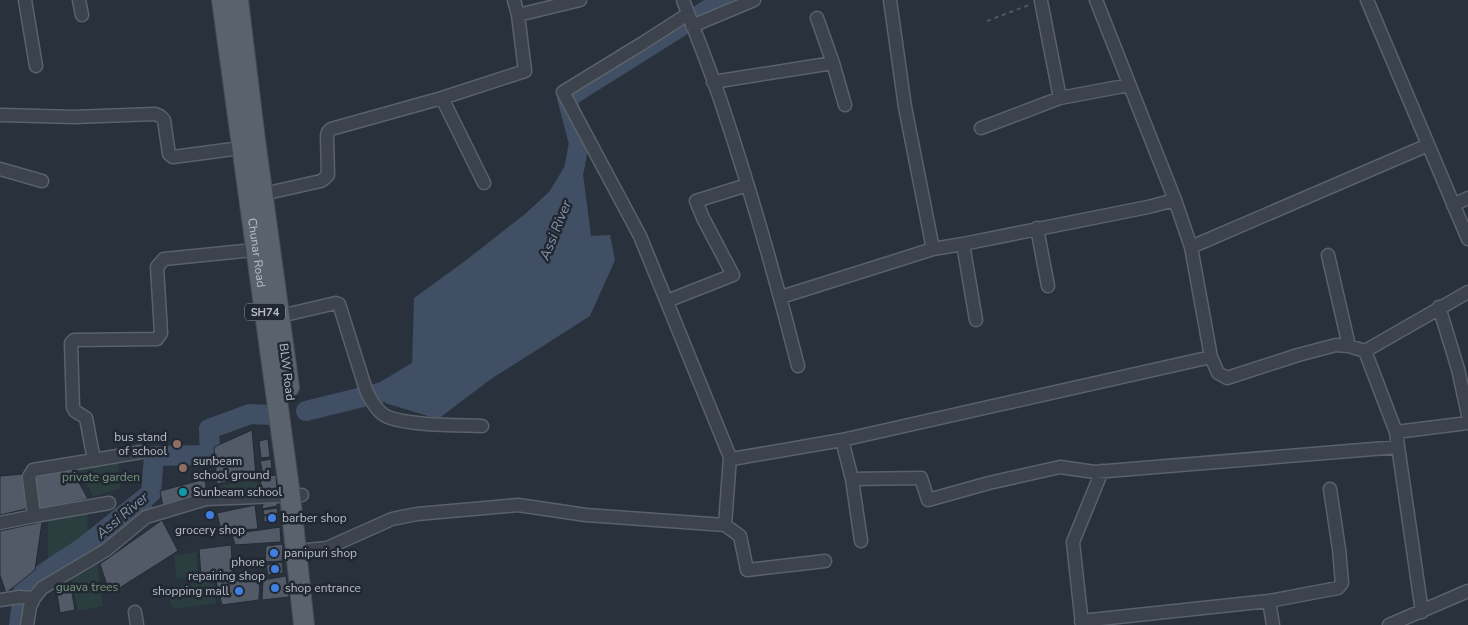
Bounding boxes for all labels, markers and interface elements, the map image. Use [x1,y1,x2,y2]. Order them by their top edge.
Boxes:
water label: Assi River [535,197,576,264]
street label: Chunar Road [244,217,269,288]
road number: SH74 [245,304,285,320]
street label: BLW Road [276,342,298,402]
place label: bus stand of school [114,429,167,459]
marker: bus stand of school [171,438,183,450]
place label: sunbeam school ground [193,453,270,483]
marker: sunbeam school ground [177,462,189,474]
park label: private garden [62,469,140,485]
place label: Sunbeam school [193,484,283,500]
marker: Sunbeam school [177,486,189,498]
water label: Assi River [91,487,153,543]
marker: grocery shop [204,509,216,521]
place label: barber shop [282,510,347,526]
marker: barber shop [266,512,278,524]
place label: grocery shop [175,522,245,538]
place label: panipuri shop [284,545,357,561]
marker: panipuri shop [268,547,280,559]
place label: phone repairing shop [188,554,265,584]
marker: phone repairing shop [269,563,281,575]
park label: guava trees [56,579,118,595]
place label: shop entrance [285,580,361,596]
marker: shop entrance [269,582,281,594]
place label: shopping mall [152,583,229,599]
marker: shopping mall [233,585,245,597]

